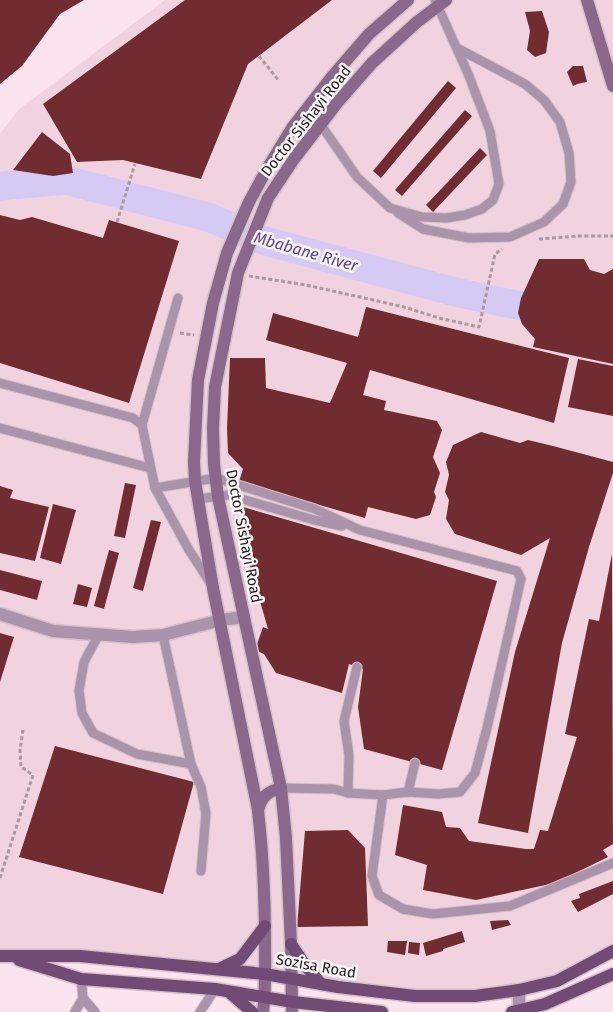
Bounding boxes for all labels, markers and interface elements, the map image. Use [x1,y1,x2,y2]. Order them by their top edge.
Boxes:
street label: Doctor Sishayi Road [257,62,355,180]
water label: Mbabane River [252,228,361,276]
street label: Doctor Sishayi Road [222,468,266,604]
street label: Sozisa Road [274,950,358,982]

